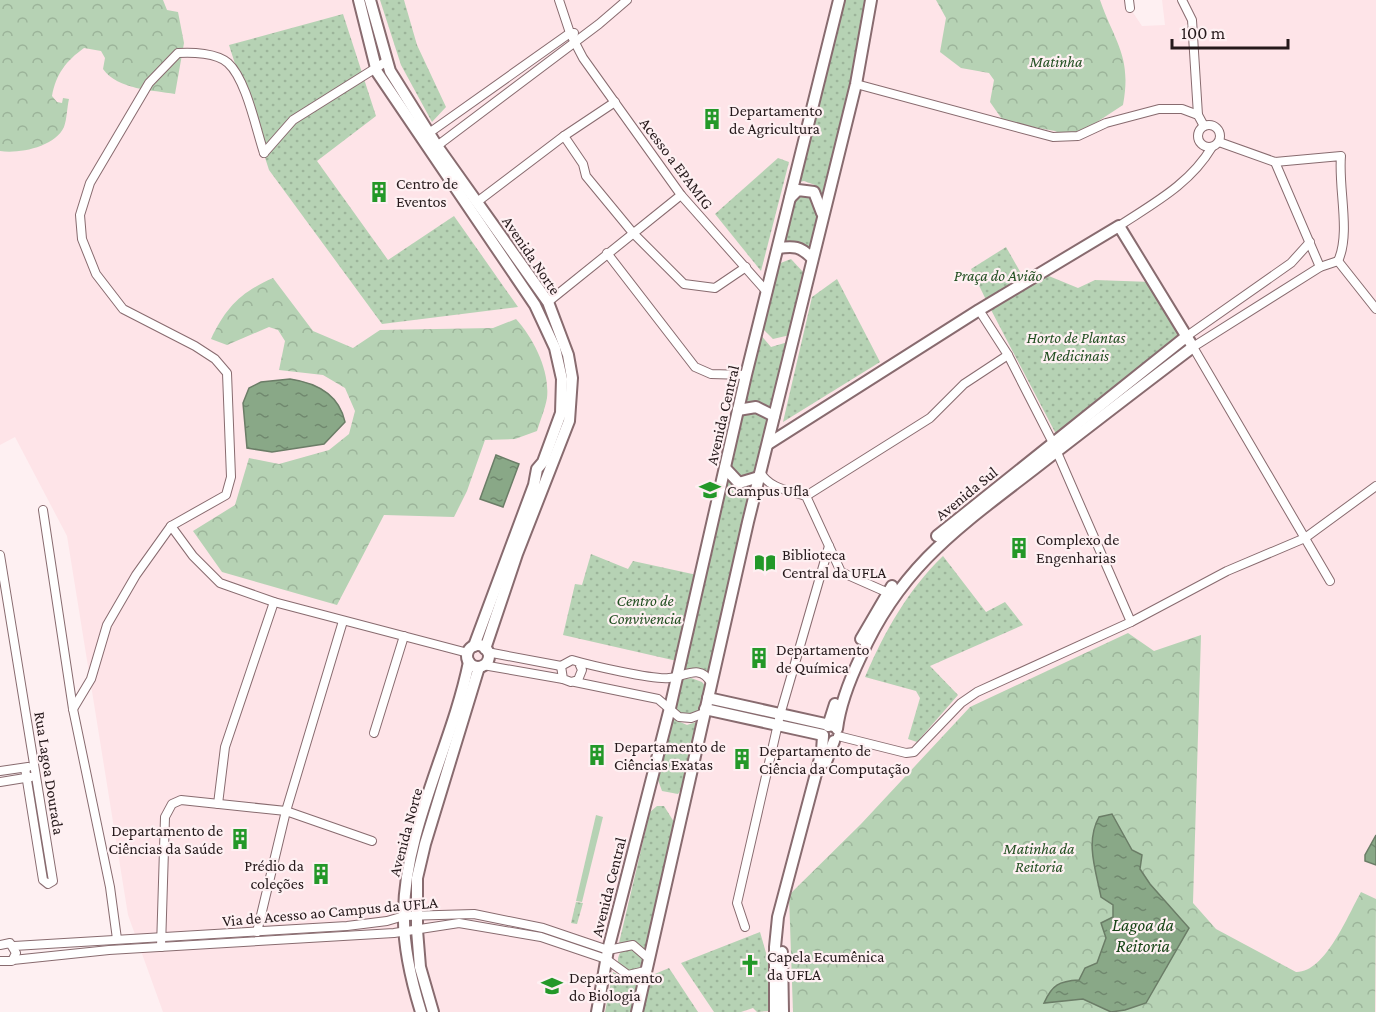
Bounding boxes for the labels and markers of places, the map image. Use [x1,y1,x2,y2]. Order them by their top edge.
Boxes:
place label: Departamento de Agricultura [729,102,822,138]
building icon: Departamento de Agricultura [700,107,724,131]
place label: Centro de Eventos [396,175,458,210]
building icon: Centro de Eventos [367,180,391,204]
school or university icon: Campus Ufla [698,478,722,502]
place label: Campus Ufla [727,482,810,500]
place label: Complexo de Engenharias [1036,531,1119,567]
building icon: Complexo de Engenharias [1007,536,1031,560]
place label: Biblioteca Central da UFLA [782,546,887,581]
library icon: Biblioteca Central da UFLA [753,551,777,575]
place label: Departamento de Química [776,641,869,676]
building icon: Departamento de Química [747,646,771,670]
place label: Departamento de Ciências Exatas [614,738,726,773]
place label: Departamento de Ciência da Computação [759,742,910,778]
building icon: Departamento de Ciências Exatas [585,743,609,767]
building icon: Departamento de Ciência da Computação [730,747,754,771]
place label: Departamento de Ciências da Saúde [109,822,223,857]
building icon: Departamento de Ciências da Saúde [228,827,252,851]
place label: Prédio da coleções [244,857,305,893]
building icon: Prédio da coleções [309,862,333,886]
place label: Capela Ecumênica da UFLA [767,948,885,983]
church icon: Capela Ecumênica da UFLA [738,953,762,977]
place label: Departamento do Biologia [569,969,662,1005]
school or university icon: Departamento do Biologia [540,974,564,998]

